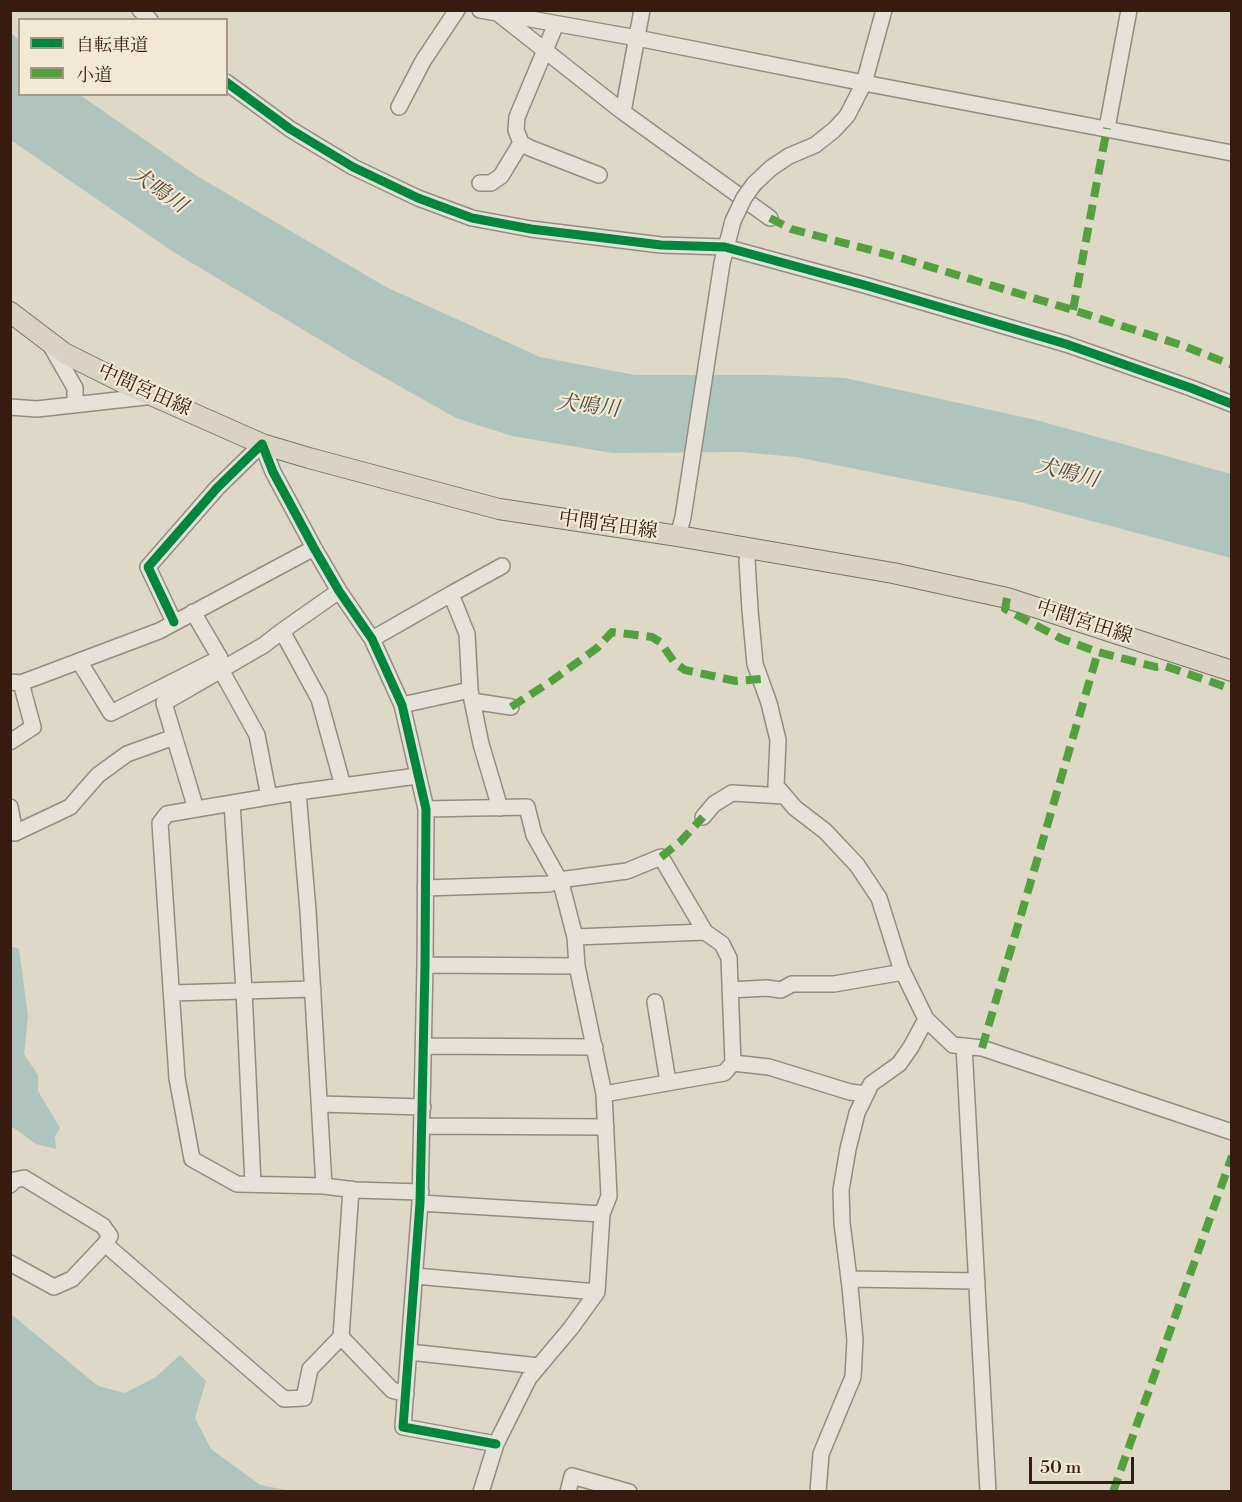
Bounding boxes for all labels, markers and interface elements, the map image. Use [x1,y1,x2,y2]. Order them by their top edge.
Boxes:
legend [18,18,228,96]
text: 自転車道 [76,34,148,57]
text: 小道 [76,64,112,87]
water label: 犬鳴川 [125,163,191,219]
street label: 中間宮田線 [93,360,195,422]
water label: 犬鳴川 [555,391,621,423]
water label: 犬鳴川 [1033,454,1101,494]
street label: 中間宮田線 [557,507,659,545]
street label: 中間宮田線 [1033,596,1135,650]
scale bar [1032,1445,1137,1483]
text: 50 m [1040,1456,1081,1479]

